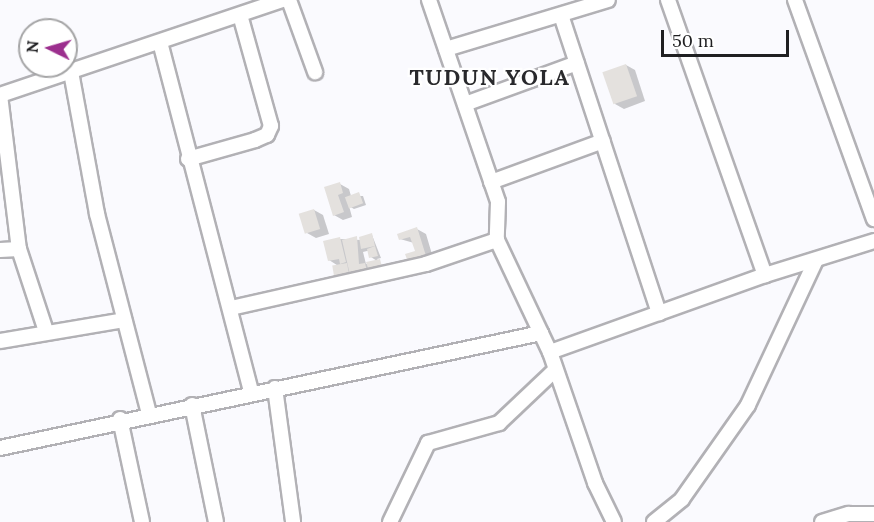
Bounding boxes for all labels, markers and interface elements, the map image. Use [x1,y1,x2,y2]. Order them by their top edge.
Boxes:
north arrow [18,18,78,78]
scale bar [664,18,792,56]
text: 50 m [672,29,714,52]
text: N [22,40,43,54]
district label: TUDUN YOLA [410,65,570,91]

